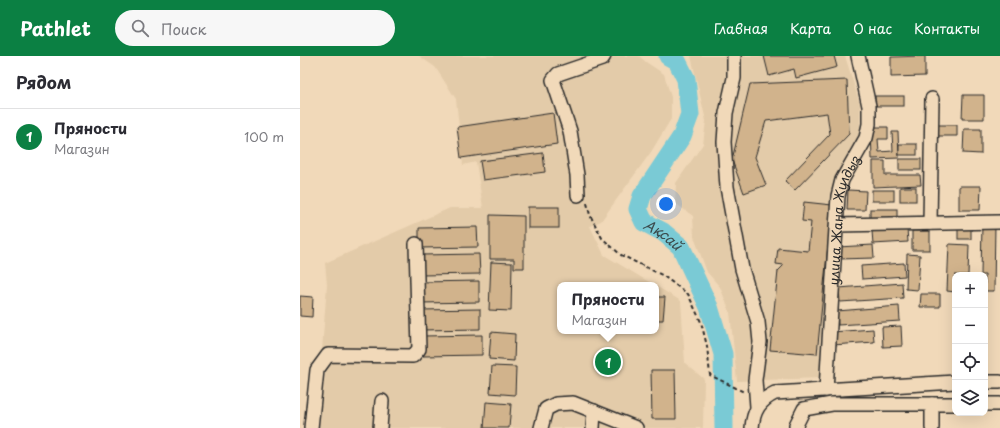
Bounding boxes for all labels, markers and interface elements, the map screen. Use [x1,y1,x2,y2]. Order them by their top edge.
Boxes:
search box [115,10,395,46]
text: Pathlet [20,14,91,42]
icon: search [129,17,151,39]
text: Поиск [161,17,206,40]
text: Главная [714,18,768,39]
text: Карта [790,18,831,39]
text: О нас [853,18,892,39]
text: Контакты [914,18,980,39]
text: Рядом [16,69,71,95]
text: Пряности [54,116,127,139]
text: 1 [26,127,32,146]
text: 100 m [244,127,284,146]
text: Магазин [54,139,110,158]
street label: улица Жана Жулдыз [823,151,864,286]
your location [656,194,676,214]
water label: Ақсай [640,213,689,256]
map controls [952,272,988,416]
button: + [952,272,988,308]
popup [557,282,659,334]
text: Пряности [571,287,645,310]
button: − [952,308,988,344]
text: Магазин [571,310,627,329]
button: locate [952,344,988,380]
pin: 1 [595,347,621,377]
button: layers [952,380,988,416]

